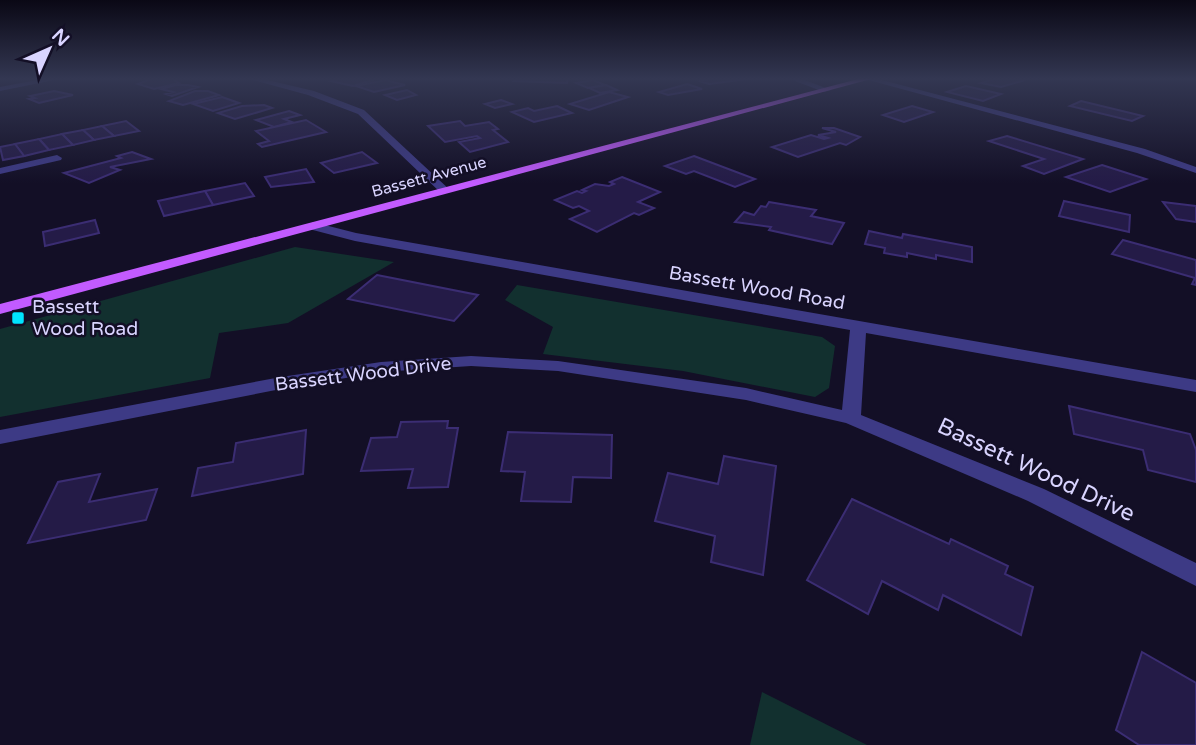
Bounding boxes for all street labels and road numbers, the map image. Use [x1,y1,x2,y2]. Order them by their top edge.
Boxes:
street label: Bassett Avenue [369,152,489,202]
street label: Bassett Wood Road [667,262,847,314]
street label: Bassett Wood Drive [274,352,452,396]
street label: Bassett Wood Drive [933,412,1139,528]

